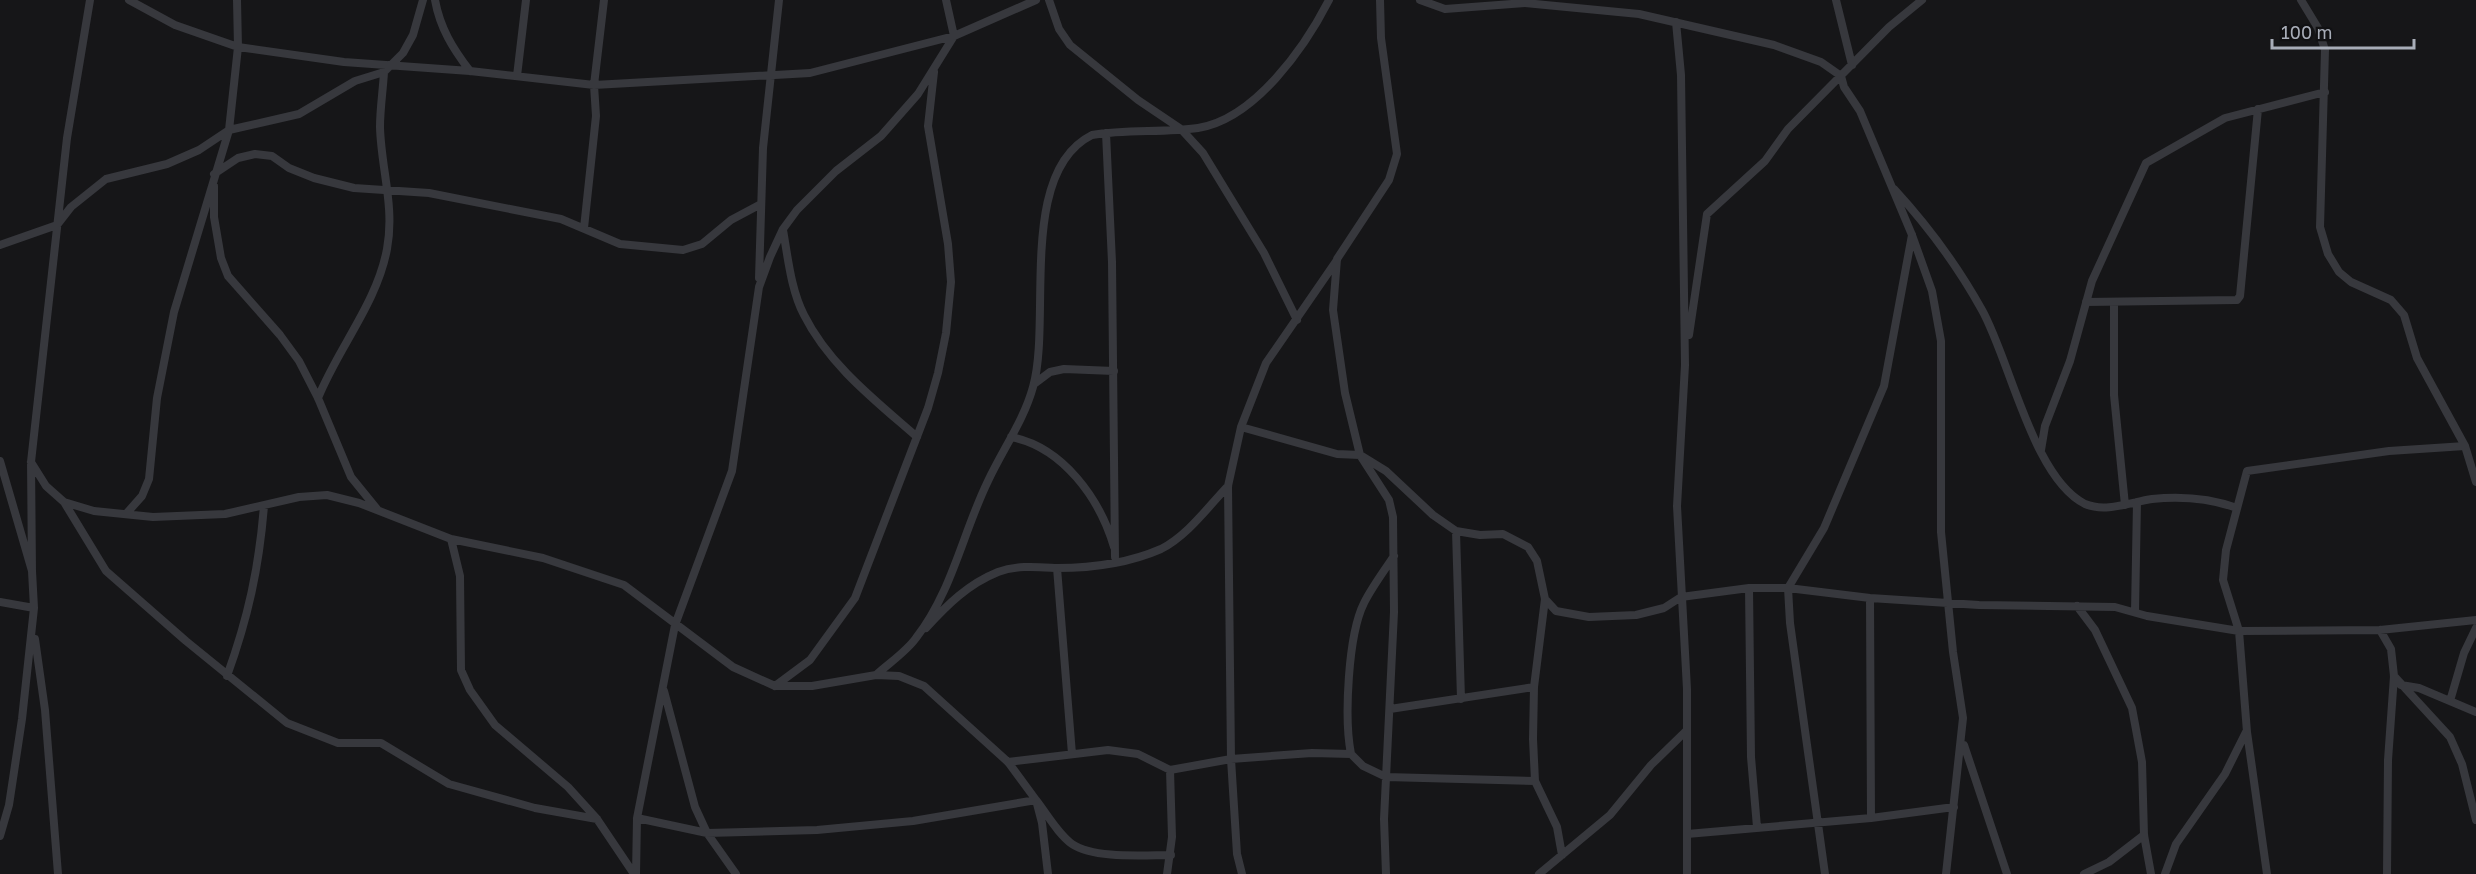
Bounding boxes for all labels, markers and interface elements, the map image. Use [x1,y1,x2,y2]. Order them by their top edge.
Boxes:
scale bar [2272,12,2414,50]
text: 100 m [2281,21,2332,43]

